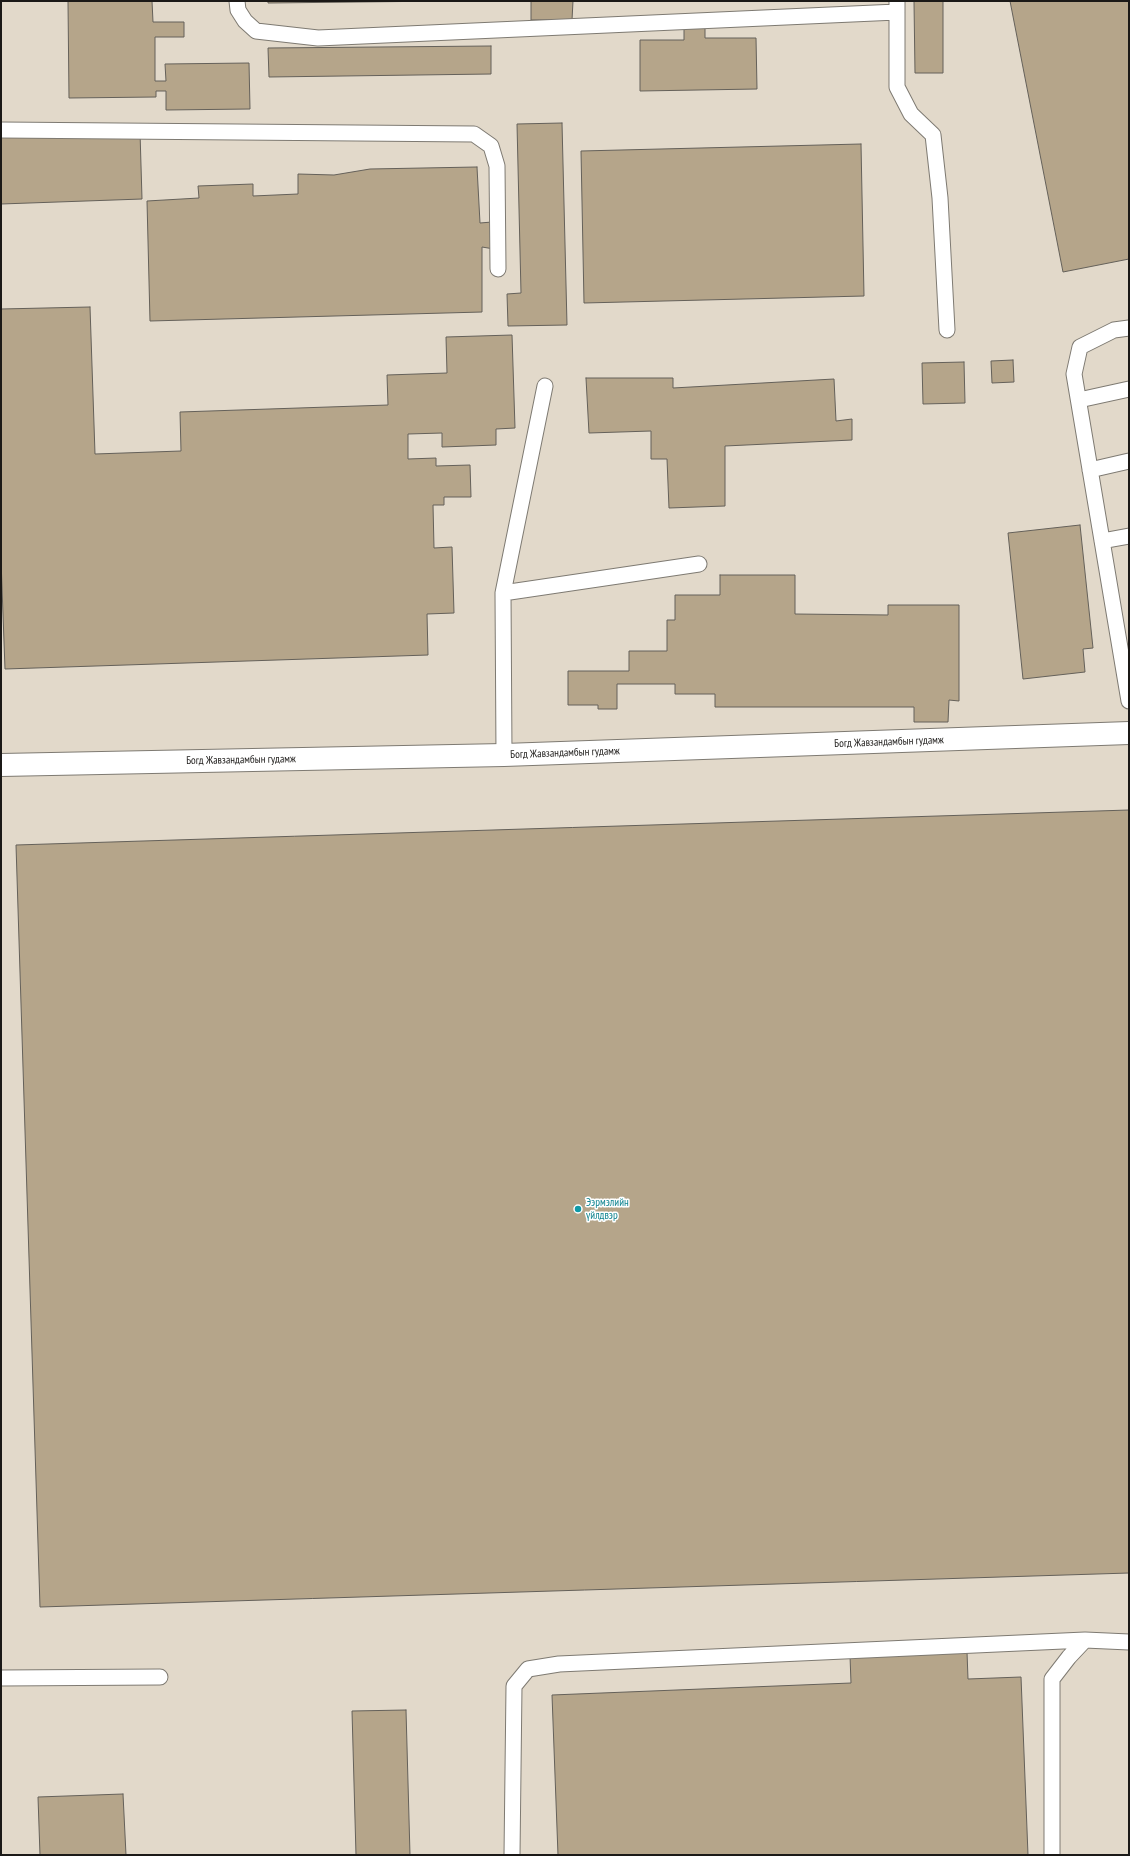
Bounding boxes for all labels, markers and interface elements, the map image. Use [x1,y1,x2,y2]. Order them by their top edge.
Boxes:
street label: Богд Жавзандамбын гудамж [834,733,944,751]
street label: Богд Жавзандамбын гудамж [510,744,620,762]
street label: Богд Жавзандамбын гудамж [186,752,296,768]
place label: Ээрмэлийн үйлдвэр [586,1196,629,1222]
marker: Ээрмэлийн үйлдвэр [573,1204,583,1214]

